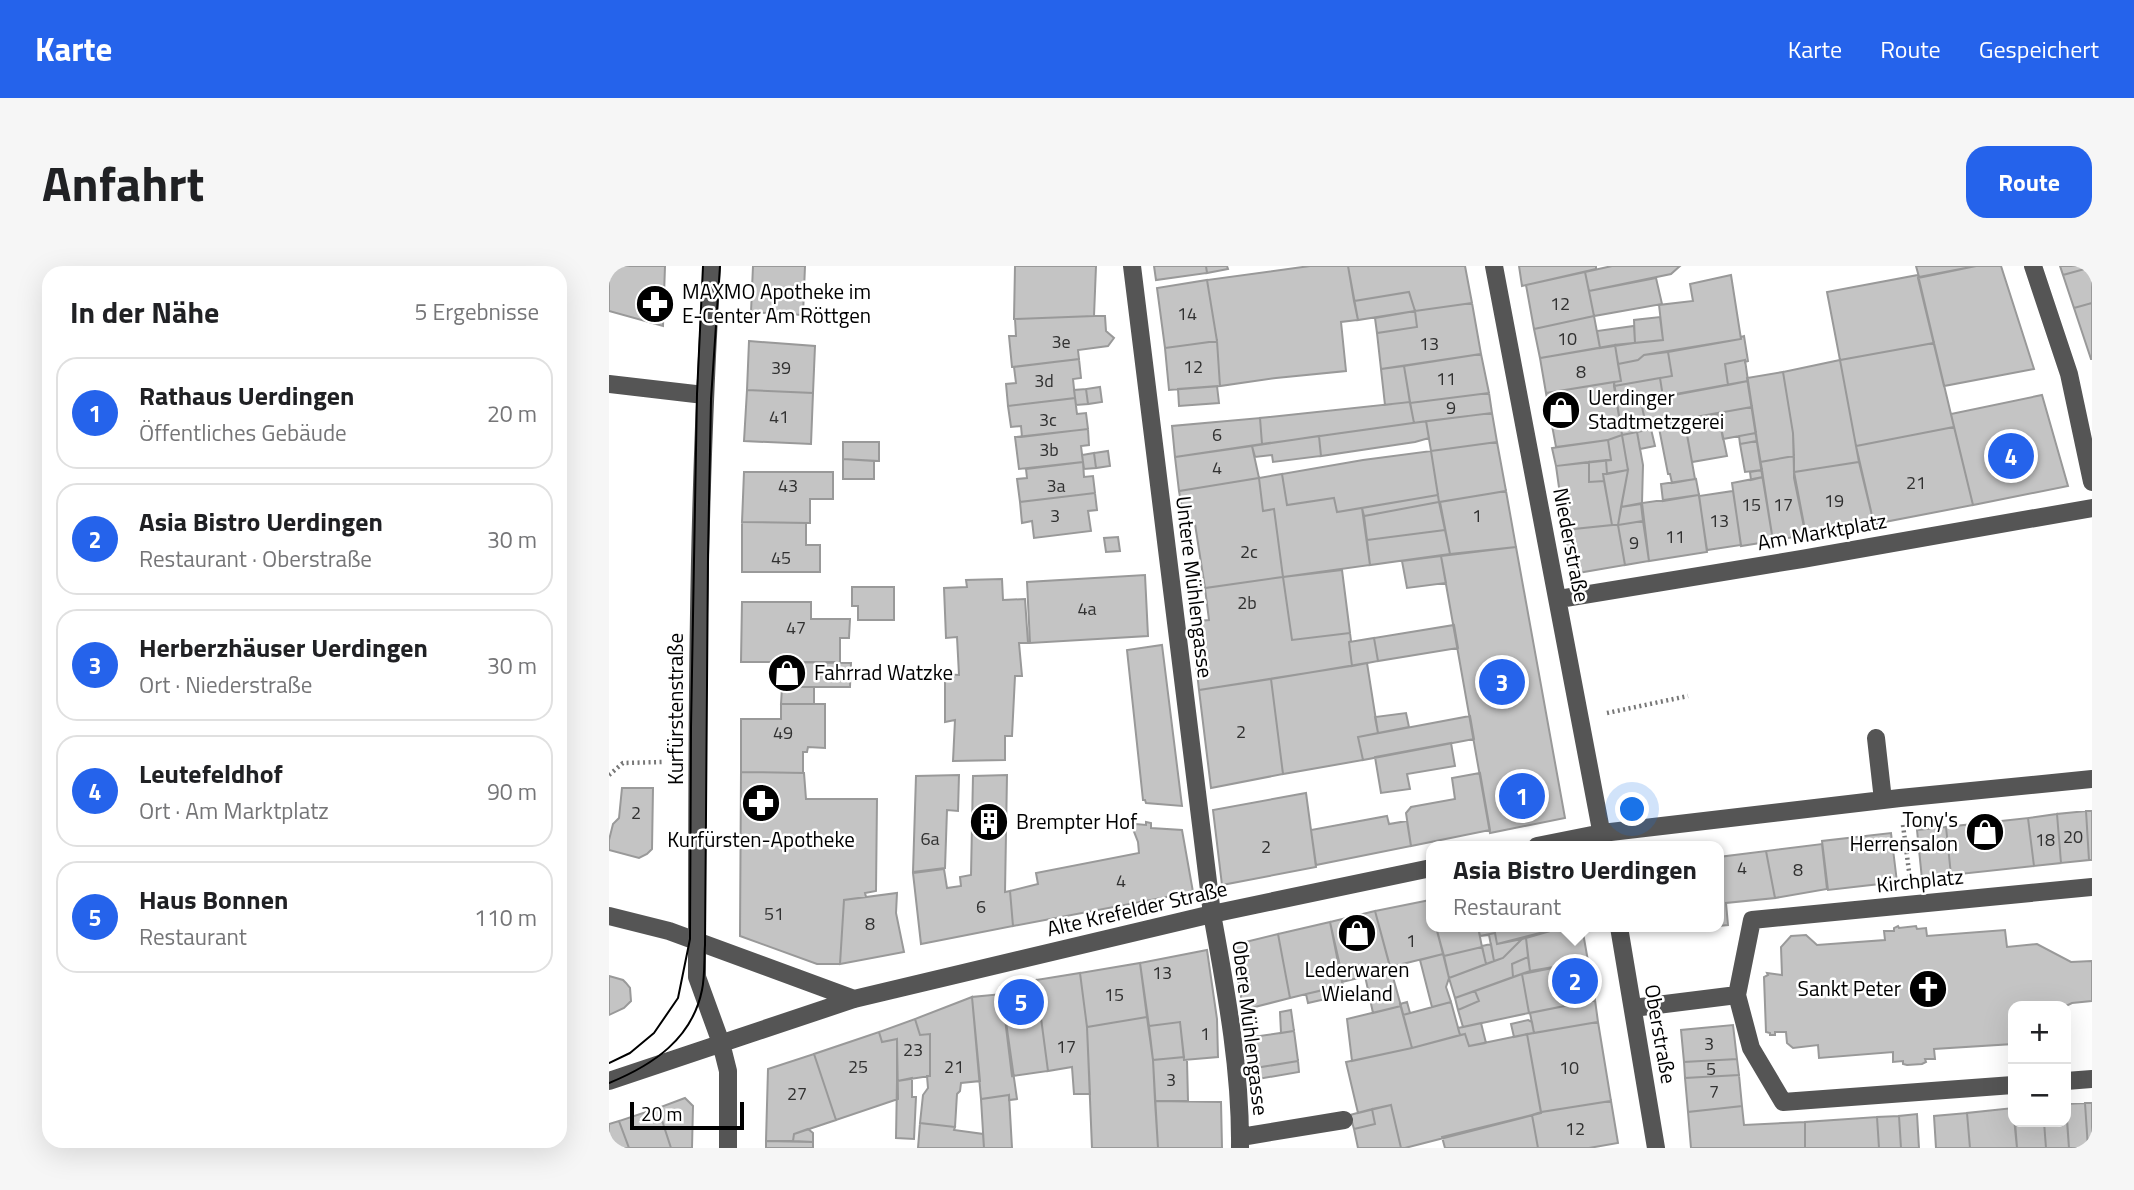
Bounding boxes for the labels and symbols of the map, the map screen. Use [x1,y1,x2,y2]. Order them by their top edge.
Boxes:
place label: MAXMO Apotheke im E-Center Am Röttgen [682,275,871,331]
pharmacy icon: MAXMO Apotheke im E-Center Am Röttgen [634,283,676,325]
house number: 12 [1550,290,1570,317]
house number: 14 [1177,300,1197,327]
house number: 10 [1557,325,1577,352]
house number: 3e [1051,328,1071,355]
house number: 13 [1419,330,1439,357]
house number: 12 [1183,353,1203,380]
house number: 39 [771,354,791,381]
house number: 8 [1576,358,1586,385]
house number: 11 [1436,365,1456,392]
house number: 3d [1034,367,1054,394]
place label: Uerdinger Stadtmetzgerei [1588,381,1724,437]
shop icon: Uerdinger Stadtmetzgerei [1540,389,1582,431]
house number: 9 [1446,394,1456,421]
house number: 41 [769,403,789,430]
house number: 3c [1039,406,1057,433]
house number: 6 [1212,421,1222,448]
pin: 4 [1988,430,2034,482]
house number: 3b [1039,436,1059,463]
house number: 4 [1212,454,1222,481]
house number: 21 [1906,469,1926,496]
house number: 43 [778,472,798,499]
house number: 3a [1046,472,1066,499]
street label: Niederstraße [1545,485,1599,605]
house number: 19 [1824,487,1844,514]
house number: 15 [1741,491,1761,518]
house number: 17 [1773,491,1793,518]
street label: Untere Mühlengasse [1168,494,1222,680]
house number: 3 [1050,502,1060,529]
house number: 1 [1472,502,1482,529]
street label: Am Marktplatz [1755,504,1889,558]
house number: 13 [1709,507,1729,534]
house number: 11 [1665,523,1685,550]
house number: 9 [1629,529,1639,556]
house number: 2c [1240,538,1258,565]
house number: 45 [771,544,791,571]
house number: 2b [1237,589,1257,616]
house number: 4a [1077,595,1097,622]
house number: 47 [786,614,806,641]
street label: Kurfürstenstraße [659,633,691,785]
shop icon: Fahrrad Watzke [766,652,808,694]
place label: Fahrrad Watzke [814,656,953,688]
pin: 3 [1479,656,1525,708]
house number: 2 [1236,718,1246,745]
house number: 49 [773,719,793,746]
pin: 1 [1499,770,1545,822]
pharmacy icon: Kurfürsten-Apotheke [740,782,782,824]
your location [1615,792,1649,826]
house number: 2 [631,799,641,826]
building icon: Brempter Hof [968,801,1010,843]
place label: Tony's Herrensalon [1850,803,1958,859]
place label: Brempter Hof [1016,805,1137,837]
shop icon: Tony's Herrensalon [1964,811,2006,853]
place label: Kurfürsten-Apotheke [667,823,855,855]
house number: 20 [2063,823,2083,850]
house number: 6a [920,825,940,852]
house number: 18 [2035,826,2055,853]
house number: 2 [1261,833,1271,860]
house number: 4 [1737,854,1747,881]
house number: 8 [1793,856,1803,883]
street label: Kirchplatz [1875,860,1965,900]
house number: 4 [1116,867,1126,894]
street label: Alte Krefelder Straße [1043,872,1230,944]
house number: 6 [976,893,986,920]
house number: 51 [764,900,784,927]
house number: 8 [865,910,875,937]
shop icon: Lederwaren Wieland [1336,912,1378,954]
house number: 1 [1406,927,1416,954]
street label: Obere Mühlengasse [1224,939,1278,1117]
place label: Lederwaren Wieland [1305,953,1409,1009]
pin: 2 [1552,955,1598,1007]
house number: 13 [1152,959,1172,986]
church icon: Sankt Peter [1907,968,1949,1010]
place label: Sankt Peter [1798,972,1901,1004]
pin: 5 [998,976,1044,1028]
house number: 15 [1104,981,1124,1008]
street label: Oberstraße [1637,982,1685,1086]
house number: 1 [1200,1020,1210,1047]
house number: 3 [1704,1030,1714,1057]
house number: 17 [1056,1033,1076,1060]
house number: 23 [903,1036,923,1063]
house number: 25 [848,1053,868,1080]
house number: 21 [944,1053,964,1080]
house number: 10 [1559,1054,1579,1081]
house number: 5 [1706,1055,1716,1082]
house number: 3 [1166,1066,1176,1093]
house number: 7 [1709,1078,1719,1105]
house number: 27 [787,1080,807,1107]
scale bar [630,1099,744,1131]
house number: 12 [1565,1115,1585,1142]

